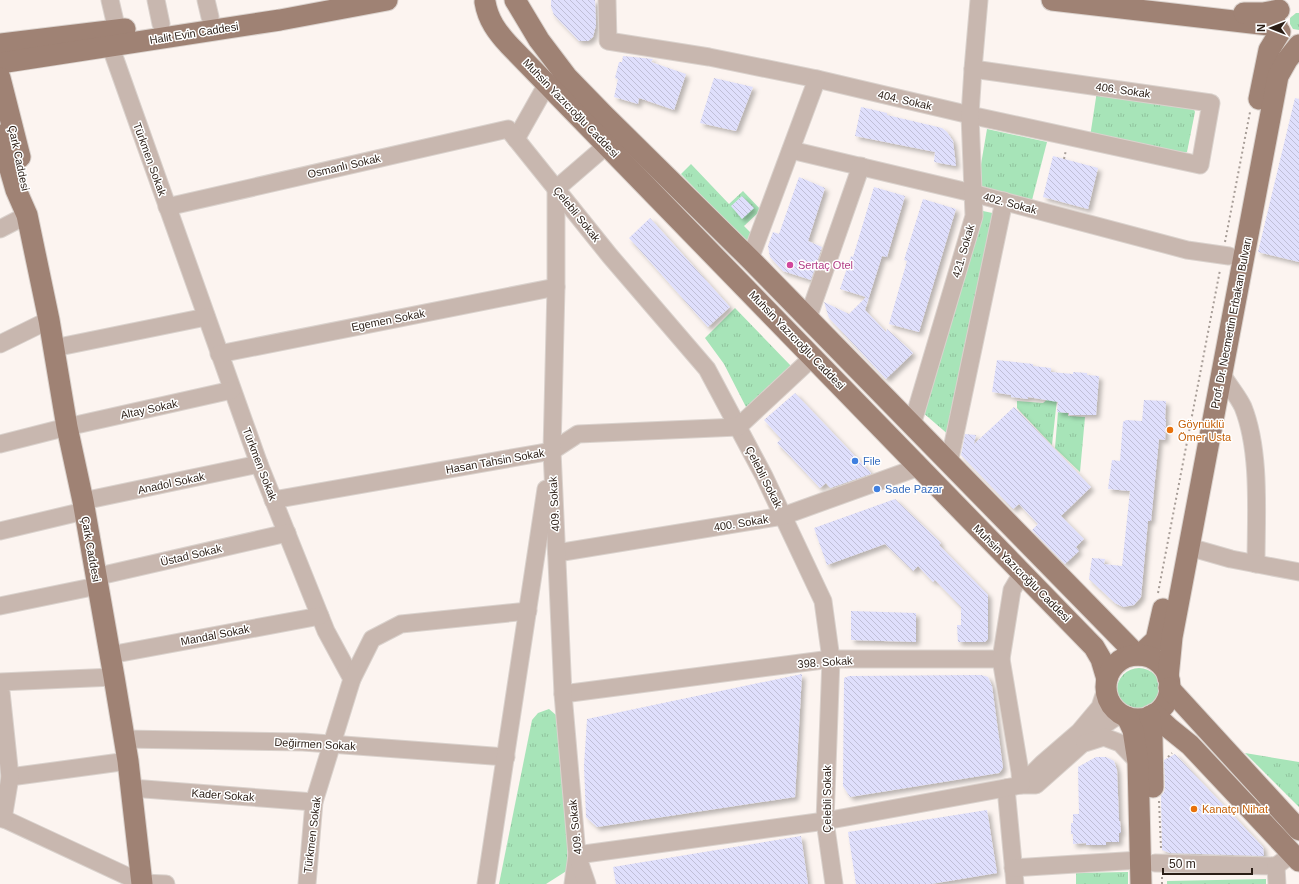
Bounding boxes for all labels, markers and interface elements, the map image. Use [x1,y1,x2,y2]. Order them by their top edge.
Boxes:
north arrow [1251,8,1291,48]
street label: Halit Evin Caddesi [149,20,239,46]
text: N [1255,24,1267,32]
street label: Muhsin Yazıcıoğlu Caddesi [521,56,621,160]
street label: 406. Sokak [1095,80,1152,100]
street label: 404. Sokak [877,88,934,112]
street label: Türkmen Sokak [131,121,169,198]
street label: Çark Caddesi [6,124,32,192]
street label: Osmanlı Sokak [306,152,382,180]
street label: Çelebli Sokak [551,184,603,244]
street label: 402. Sokak [982,190,1039,216]
street label: 421. Sokak [950,222,976,279]
street label: Prof. Dr. Necmettin Erbakan Bulvarı [1208,236,1254,410]
place label: Sertaç Otel [798,259,853,271]
marker: Sertaç Otel [785,260,795,270]
street label: Muhsin Yazıcıoğlu Caddesi [747,288,847,392]
street label: Egemen Sokak [350,307,426,333]
street label: Altay Sokak [119,397,179,421]
place label: Göynüklü Ömer Usta [1178,418,1232,443]
marker: Göynüklü Ömer Usta [1165,425,1175,435]
street label: Türkmen Sokak [241,426,280,503]
street label: Çelebli Sokak [743,444,785,510]
street label: Hasan Tahsin Sokak [445,446,546,476]
place label: File [863,455,881,467]
marker: File [850,456,860,466]
street label: Anadol Sokak [137,470,206,496]
street label: 409. Sokak [547,476,561,532]
place label: Sade Pazar [885,483,943,495]
marker: Sade Pazar [872,484,882,494]
street label: 400. Sokak [713,513,770,533]
street label: Çark Caddesi [79,515,103,583]
street label: Muhsin Yazıcıoğlu Caddesi [971,522,1073,624]
street label: Üstad Sokak [159,542,223,568]
street label: Mandal Sokak [180,622,251,648]
street label: 398. Sokak [797,654,853,670]
street label: Değirmen Sokak [274,736,356,752]
street label: Çelebli Sokak [821,765,833,833]
street label: Kader Sokak [191,787,255,803]
street label: Türkmen Sokak [301,796,323,874]
street label: 409. Sokak [566,799,584,855]
place label: Kanatçı Nihat [1202,803,1268,815]
marker: Kanatçı Nihat [1189,804,1199,814]
scale bar [1163,850,1252,876]
text: 50 m [1169,857,1196,871]

